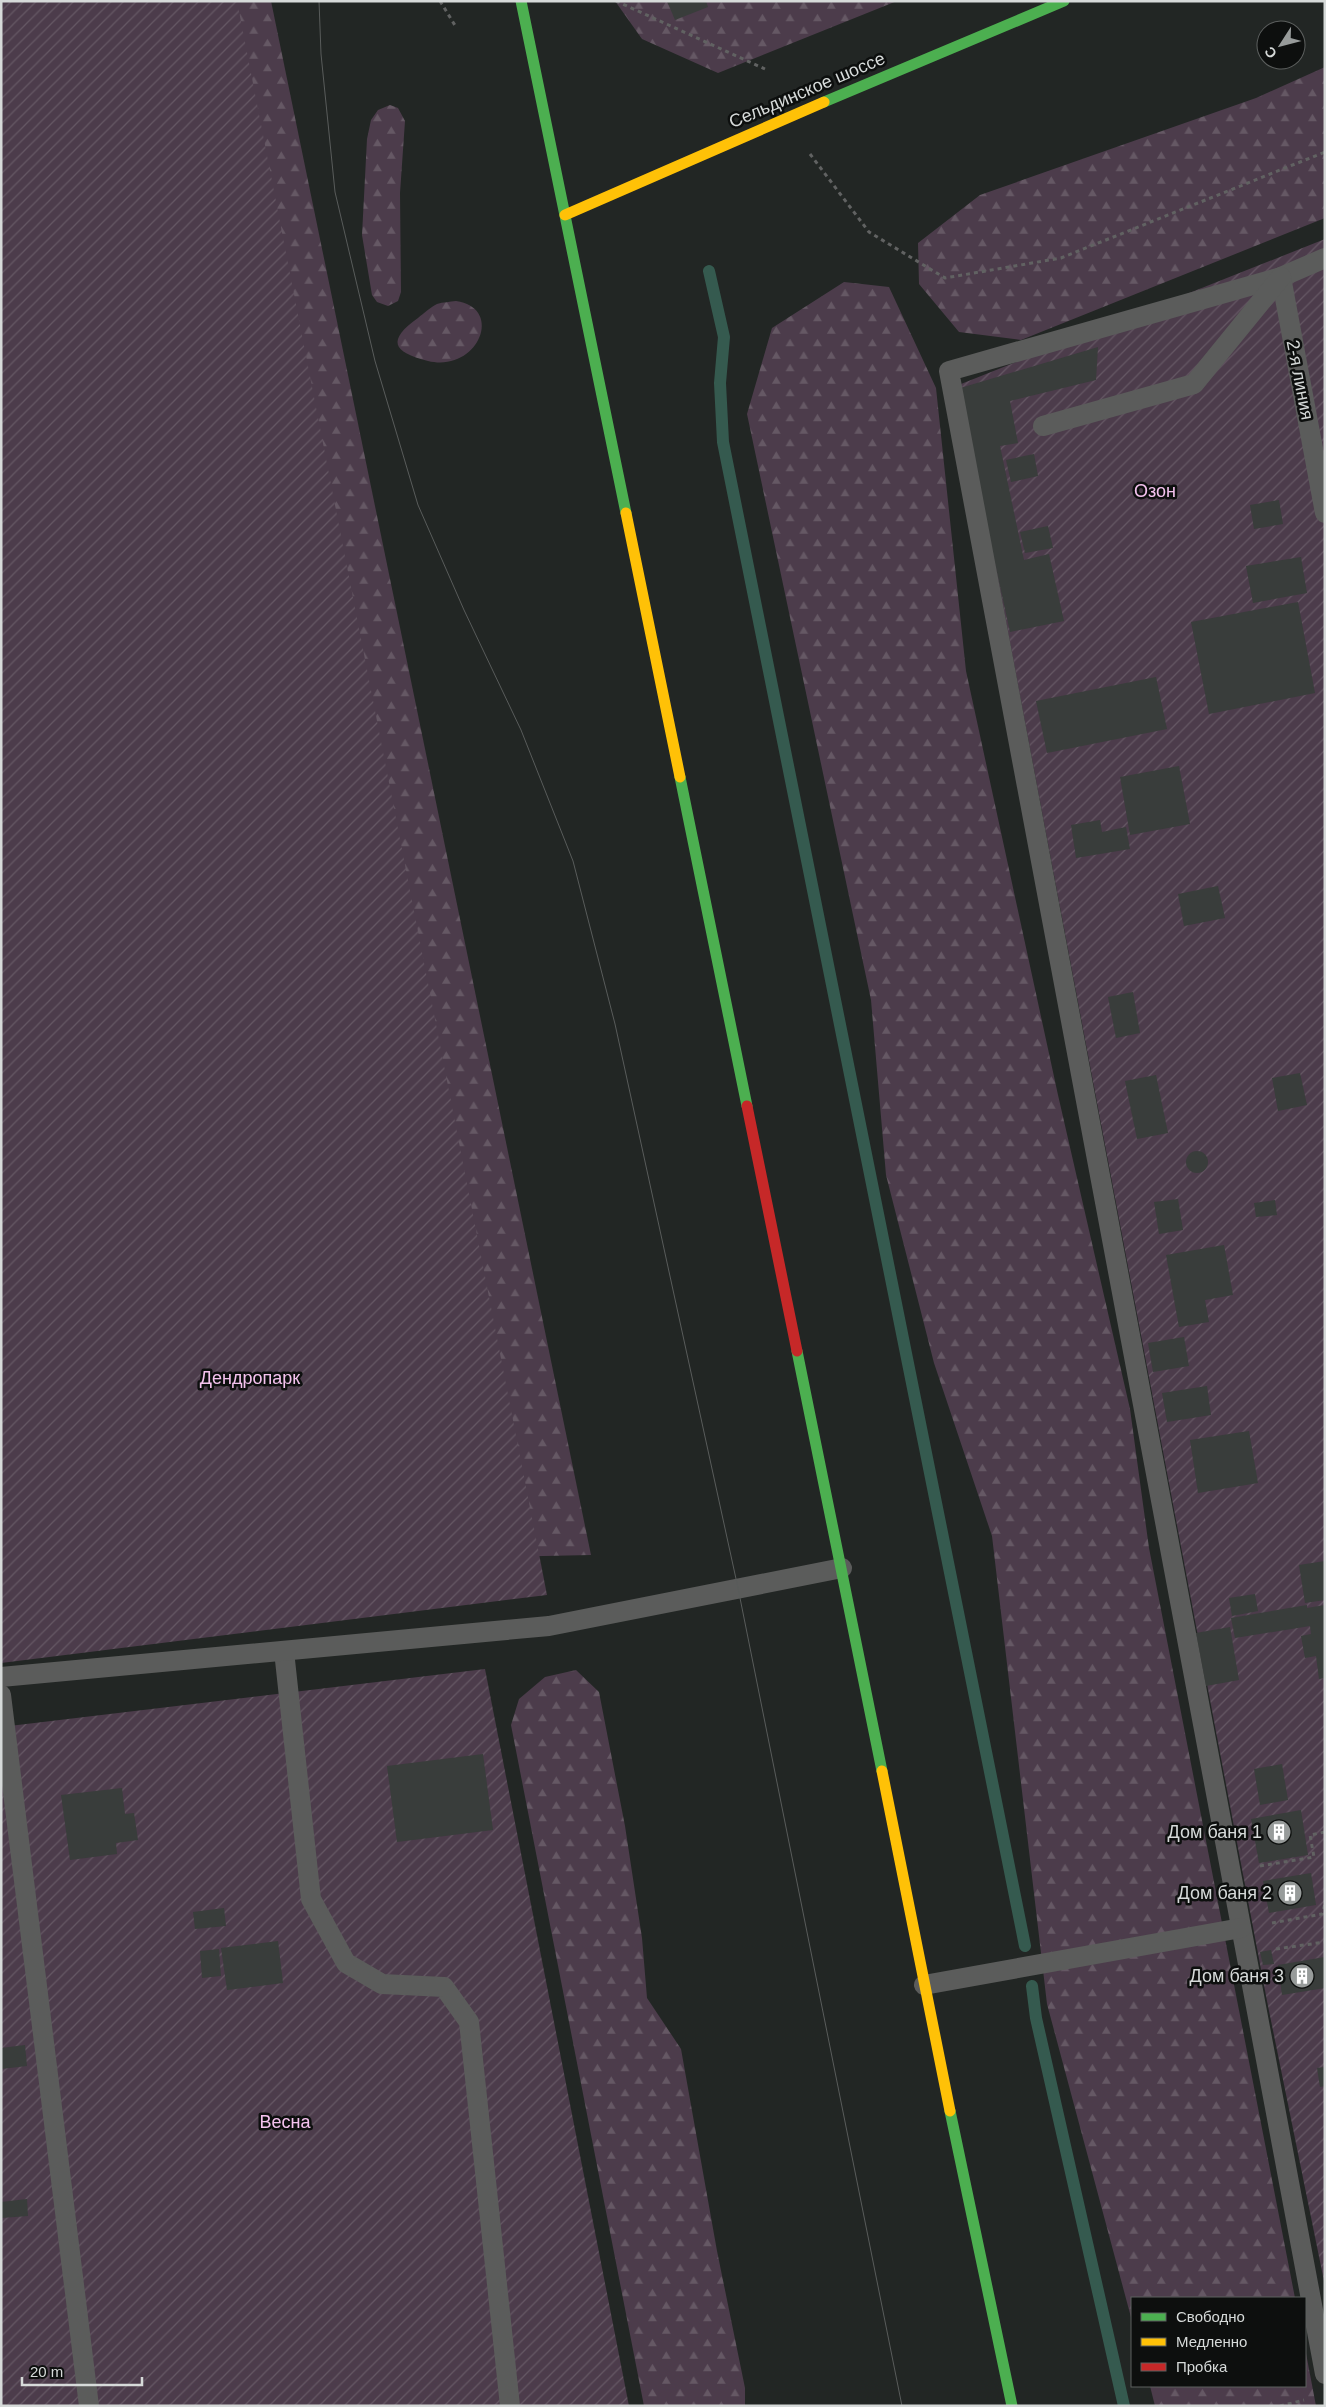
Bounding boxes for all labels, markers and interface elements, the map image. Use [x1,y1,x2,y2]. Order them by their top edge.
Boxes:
north arrow [1256,20,1306,70]
text: С [1261,44,1280,61]
street label: Сельдинское шоссе [726,48,888,132]
street label: 2-я линия [1282,338,1318,422]
park label: Озон [1134,481,1176,501]
park label: Дендропарк [200,1368,300,1388]
building icon: Дом баня 1 [1266,1819,1292,1845]
place label: Дом баня 1 [1168,1822,1262,1842]
building icon: Дом баня 2 [1277,1880,1303,1906]
place label: Дом баня 2 [1178,1883,1272,1903]
building icon: Дом баня 3 [1289,1963,1315,1989]
place label: Дом баня 3 [1190,1966,1284,1986]
park label: Весна [260,2112,311,2132]
legend [1131,2297,1306,2387]
text: Свободно [1176,2308,1245,2325]
text: Медленно [1176,2333,1247,2350]
scale bar [22,2354,142,2386]
text: Пробка [1176,2358,1228,2375]
text: 20 m [30,2363,63,2380]

